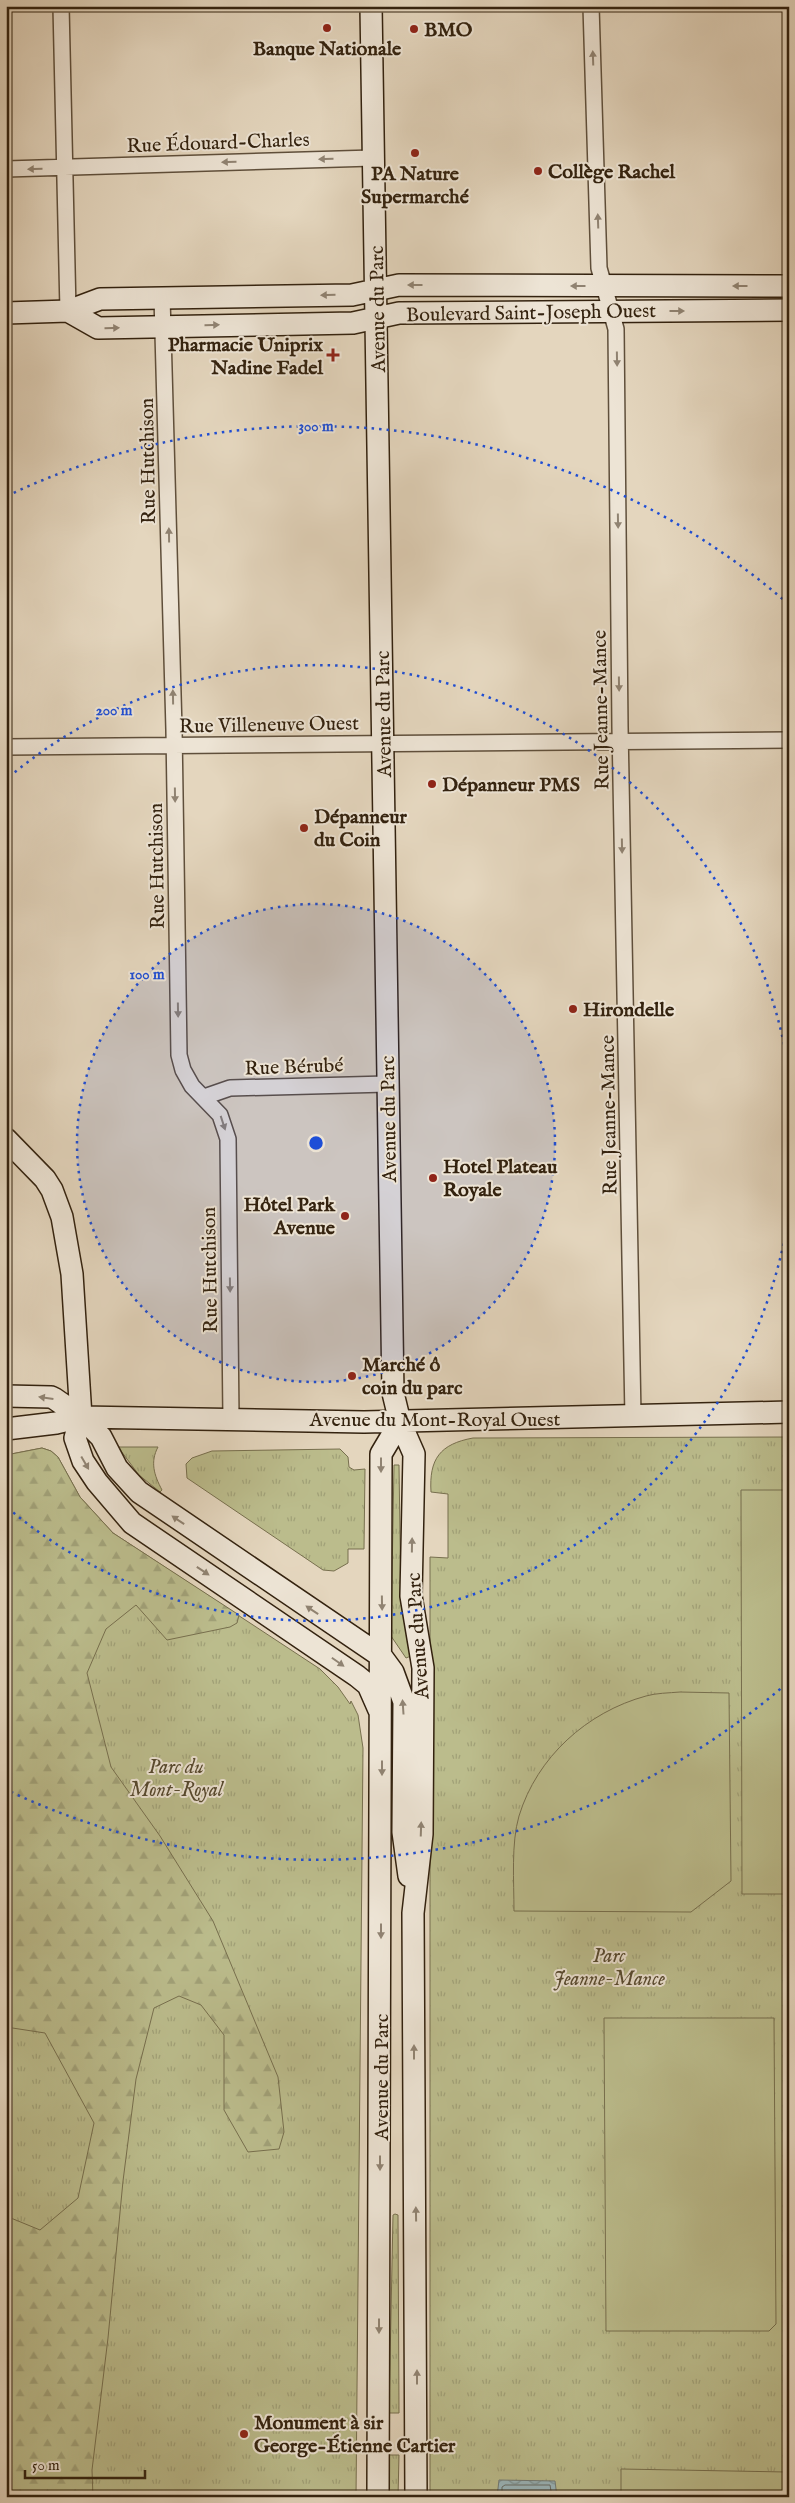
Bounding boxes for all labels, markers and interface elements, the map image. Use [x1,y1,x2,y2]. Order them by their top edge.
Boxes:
place label: BMO [424,18,473,43]
marker: Banque Nationale [321,22,333,34]
marker: BMO [408,23,420,35]
place label: Banque Nationale [253,37,402,62]
one-way arrow [588,50,596,66]
street label: Rue Édouard-Charles [126,128,310,159]
marker: PA Nature Supermarché [409,147,421,159]
one-way arrow [317,155,333,163]
one-way arrow [221,158,237,166]
place label: Collège Rachel [548,160,676,185]
place label: PA Nature Supermarché [361,162,470,210]
one-way arrow [27,165,43,173]
marker: Collège Rachel [532,165,544,177]
one-way arrow [593,212,601,228]
street label: Avenue du Parc [365,245,392,374]
one-way arrow [407,281,423,289]
one-way arrow [569,282,585,290]
one-way arrow [732,282,748,290]
one-way arrow [320,291,336,299]
street label: Boulevard Saint-Joseph Ouest [406,299,656,328]
one-way arrow [669,307,685,315]
one-way arrow [204,321,220,329]
one-way arrow [105,323,121,331]
place label: Pharmacie Uniprix Nadine Fadel [168,333,324,381]
marker: Pharmacie Uniprix Nadine Fadel [327,349,339,361]
one-way arrow [613,351,621,367]
street label: Rue Hutchison [135,397,162,524]
text: 300 m [298,417,334,436]
one-way arrow [614,513,622,529]
one-way arrow [165,527,173,543]
street label: Rue Jeanne-Mance [588,630,615,790]
street label: Avenue du Parc [371,650,398,779]
one-way arrow [616,676,624,692]
one-way arrow [169,689,177,705]
text: 200 m [96,701,133,720]
street label: Rue Villeneuve Ouest [179,711,359,740]
place label: Dépanneur PMS [442,773,580,798]
marker: Dépanneur PMS [426,778,438,790]
one-way arrow [171,787,179,803]
street label: Rue Hutchison [144,802,171,929]
place label: Dépanneur du Coin [314,805,408,853]
marker: Dépanneur du Coin [298,822,310,834]
one-way arrow [618,838,626,854]
text: 100 m [129,965,165,984]
place label: Hirondelle [583,998,675,1023]
one-way arrow [174,1002,182,1018]
marker: Hirondelle [567,1003,579,1015]
street label: Rue Jeanne-Mance [596,1035,623,1195]
street label: Rue Bérubé [244,1053,344,1082]
street label: Avenue du Parc [376,1055,403,1184]
one-way arrow [219,1116,227,1131]
centre of rings [307,1134,325,1152]
place label: Hotel Plateau Royale [443,1155,558,1203]
marker: Hotel Plateau Royale [427,1172,439,1184]
place label: Hôtel Park Avenue [243,1193,336,1241]
street label: Rue Hutchison [197,1206,224,1333]
marker: Hôtel Park Avenue [339,1210,351,1222]
one-way arrow [226,1277,234,1293]
place label: Marché ô coin du parc [362,1353,463,1401]
marker: Marché ô coin du parc [346,1370,358,1382]
one-way arrow [38,1394,54,1402]
street label: Avenue du Mont-Royal Ouest [309,1408,561,1433]
one-way arrow [80,1457,89,1470]
one-way arrow [377,1458,385,1474]
one-way arrow [171,1515,184,1525]
one-way arrow [408,1537,416,1553]
one-way arrow [196,1566,210,1576]
street label: Avenue du Parc [402,1572,435,1701]
one-way arrow [378,1595,386,1611]
one-way arrow [306,1606,319,1615]
one-way arrow [331,1657,344,1667]
one-way arrow [399,1699,407,1715]
park label: Parc du Mont-Royal [129,1755,225,1803]
one-way arrow [378,1760,386,1776]
one-way arrow [418,1821,426,1837]
one-way arrow [377,1923,385,1939]
park label: Parc Jeanne-Mance [553,1944,665,1992]
street label: Avenue du Parc [370,2014,395,2141]
one-way arrow [410,2043,418,2059]
one-way arrow [376,2155,384,2171]
one-way arrow [411,2206,419,2222]
one-way arrow [375,2318,383,2334]
one-way arrow [413,2368,421,2384]
place label: Monument à sir George-Étienne Cartier [254,2411,456,2459]
marker: Monument à sir George-Étienne Cartier [238,2428,250,2440]
scale bar [25,2448,145,2480]
text: 50 m [32,2456,60,2475]

